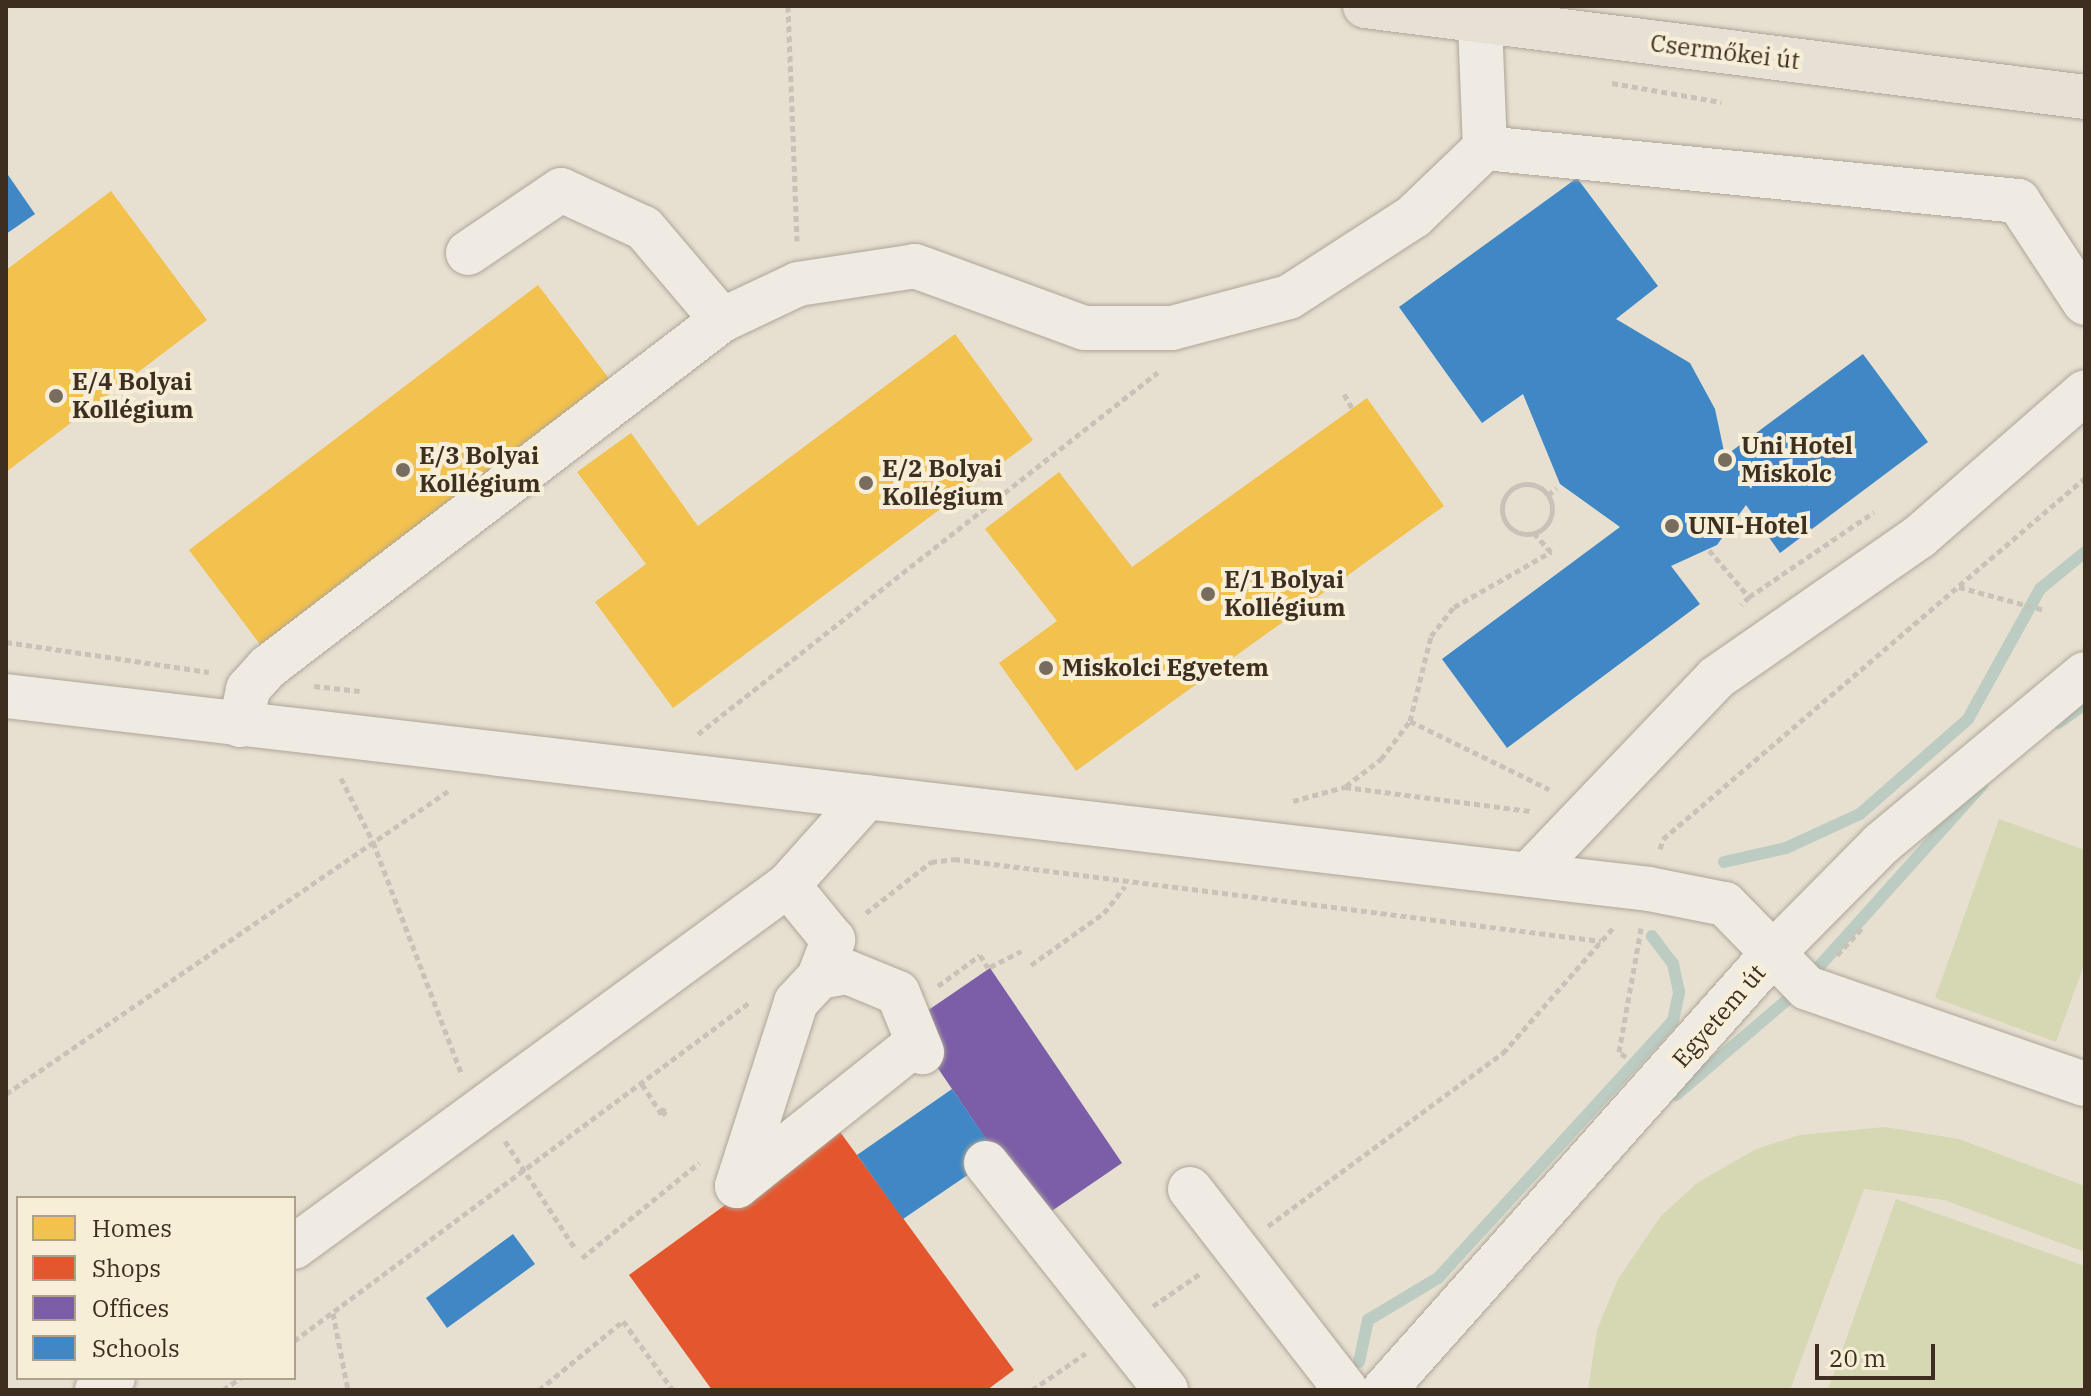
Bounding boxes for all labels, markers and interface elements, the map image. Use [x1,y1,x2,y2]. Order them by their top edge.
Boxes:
street label: Csermőkei út [1649,29,1801,75]
place label: E/4 Bolyai Kollégium [72,368,194,424]
marker: E/4 Bolyai Kollégium [47,387,65,405]
place label: Uni Hotel Miskolc [1741,432,1853,488]
place label: E/3 Bolyai Kollégium [419,442,541,498]
marker: Uni Hotel Miskolc [1716,451,1734,469]
place label: E/2 Bolyai Kollégium [882,455,1004,511]
marker: E/3 Bolyai Kollégium [394,461,412,479]
marker: E/2 Bolyai Kollégium [857,474,875,492]
place label: UNI-Hotel [1688,512,1808,540]
marker: UNI-Hotel [1663,517,1681,535]
place label: E/1 Bolyai Kollégium [1224,566,1346,622]
marker: E/1 Bolyai Kollégium [1199,585,1217,603]
place label: Miskolci Egyetem [1062,654,1269,682]
marker: Miskolci Egyetem [1037,659,1055,677]
street label: Egyetem út [1666,959,1772,1073]
legend [16,1196,296,1380]
text: Homes [92,1212,172,1244]
text: Shops [92,1252,161,1284]
text: Offices [92,1292,169,1324]
scale bar [1819,1328,1939,1378]
text: Schools [92,1332,180,1364]
text: 20 m [1829,1342,1886,1374]

